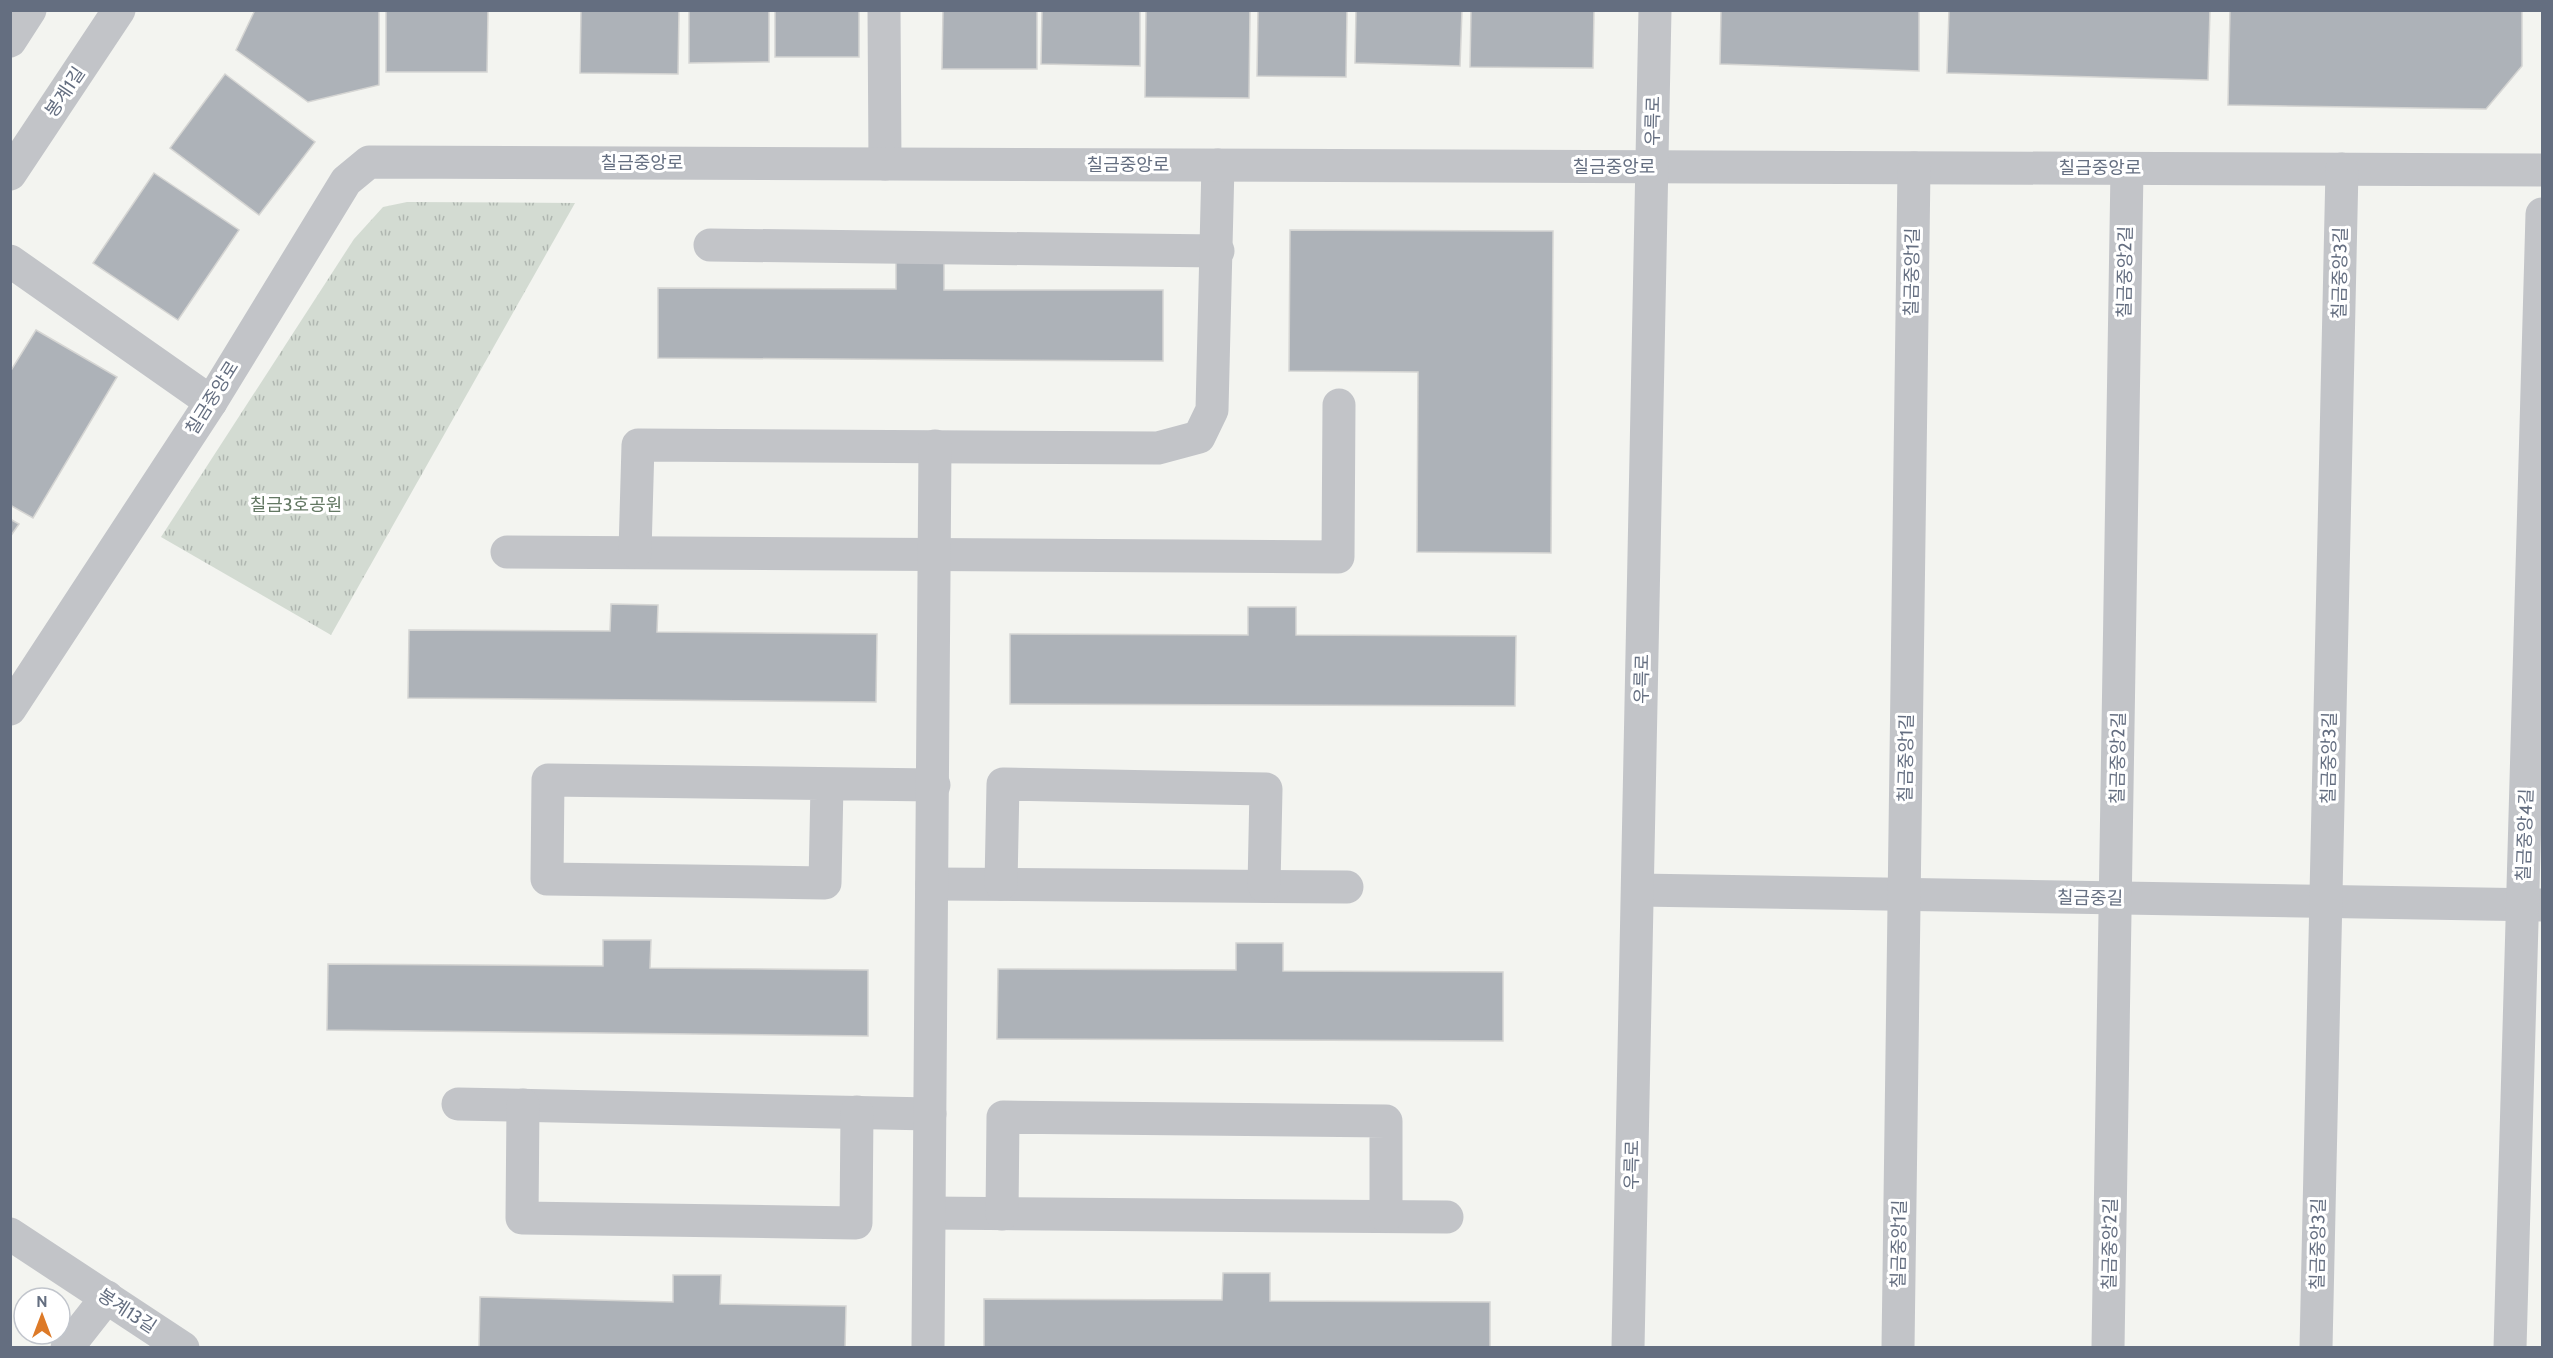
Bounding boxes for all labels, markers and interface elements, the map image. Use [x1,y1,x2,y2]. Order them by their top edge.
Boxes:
street label: 봉계1길 [40,63,90,121]
street label: 우륵로 [1642,96,1664,146]
street label: 칠금중앙로 [601,152,683,174]
street label: 칠금중앙로 [1087,154,1169,176]
street label: 칠금중앙로 [1573,156,1655,178]
street label: 칠금중앙로 [2059,157,2141,179]
street label: 칠금중앙2길 [2113,226,2137,318]
street label: 칠금중앙1길 [1900,227,1924,317]
street label: 칠금중앙3길 [2328,227,2352,319]
street label: 칠금중앙로 [181,357,243,439]
park label: 칠금3호공원 [250,494,342,516]
street label: 우륵로 [1631,654,1653,704]
street label: 칠금중앙2길 [2106,712,2130,804]
street label: 칠금중앙3길 [2317,712,2341,804]
street label: 칠금중앙1길 [1894,713,1918,803]
street label: 칠금중앙4길 [2512,788,2538,882]
street label: 칠금중길 [2057,886,2123,910]
street label: 우륵로 [1621,1140,1643,1190]
street label: 칠금중앙2길 [2098,1198,2122,1290]
street label: 칠금중앙3길 [2306,1198,2330,1290]
street label: 칠금중앙1길 [1887,1199,1911,1289]
street label: 봉계13길 [94,1284,160,1338]
north arrow [12,1286,72,1346]
text: N [36,1292,48,1311]

